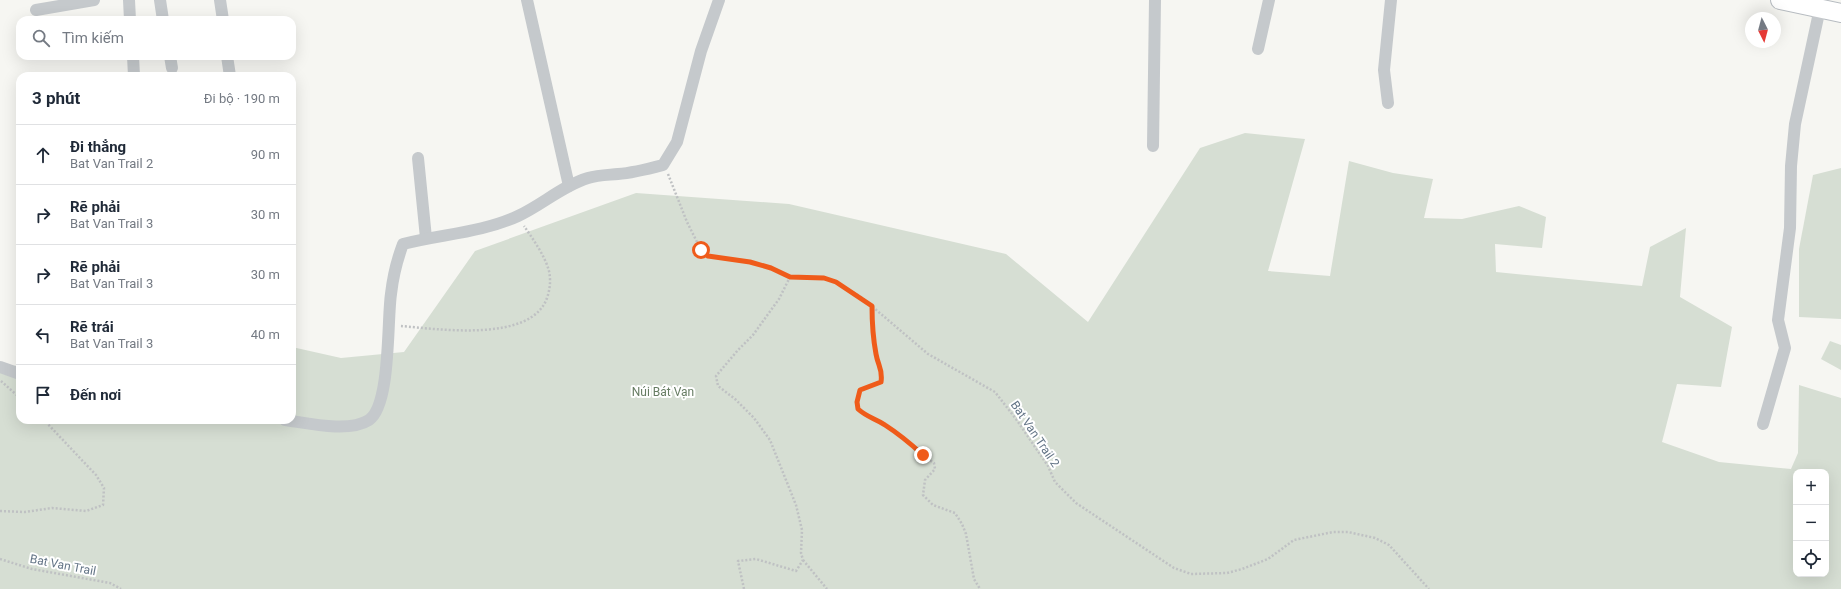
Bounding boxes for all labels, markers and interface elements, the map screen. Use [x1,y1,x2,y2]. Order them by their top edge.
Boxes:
north arrow [1745,12,1781,48]
search box [16,16,296,60]
icon: search [30,27,52,49]
text: Tìm kiếm [62,29,124,47]
text: 3 phút [32,88,80,108]
text: Đi bộ · 190 m [204,91,280,106]
text: Đi thẳng [70,138,126,156]
icon: ahead [32,144,54,166]
text: 90 m [251,147,280,162]
text: Bat Van Trail 2 [70,156,153,171]
text: Rẽ phải [70,198,120,216]
icon: right [32,204,54,226]
text: 30 m [251,207,280,222]
text: Bat Van Trail 3 [70,216,153,231]
route start [692,241,710,259]
text: Rẽ phải [70,258,120,276]
icon: right [32,264,54,286]
text: 30 m [251,267,280,282]
text: Bat Van Trail 3 [70,276,153,291]
text: Rẽ trái [70,318,114,336]
icon: left [32,324,54,346]
text: 40 m [251,327,280,342]
text: Bat Van Trail 3 [70,336,153,351]
icon: arrive [32,384,54,406]
park label: Núi Bát Vạn [632,385,694,399]
text: Đến nơi [70,386,121,404]
street label: Bat Van Trail 2 [1008,398,1062,470]
route end [914,446,932,464]
map controls [1793,469,1829,577]
button: + [1793,469,1829,505]
button: − [1793,505,1829,541]
button: locate [1793,541,1829,577]
street label: Bat Van Trail [29,552,97,578]

